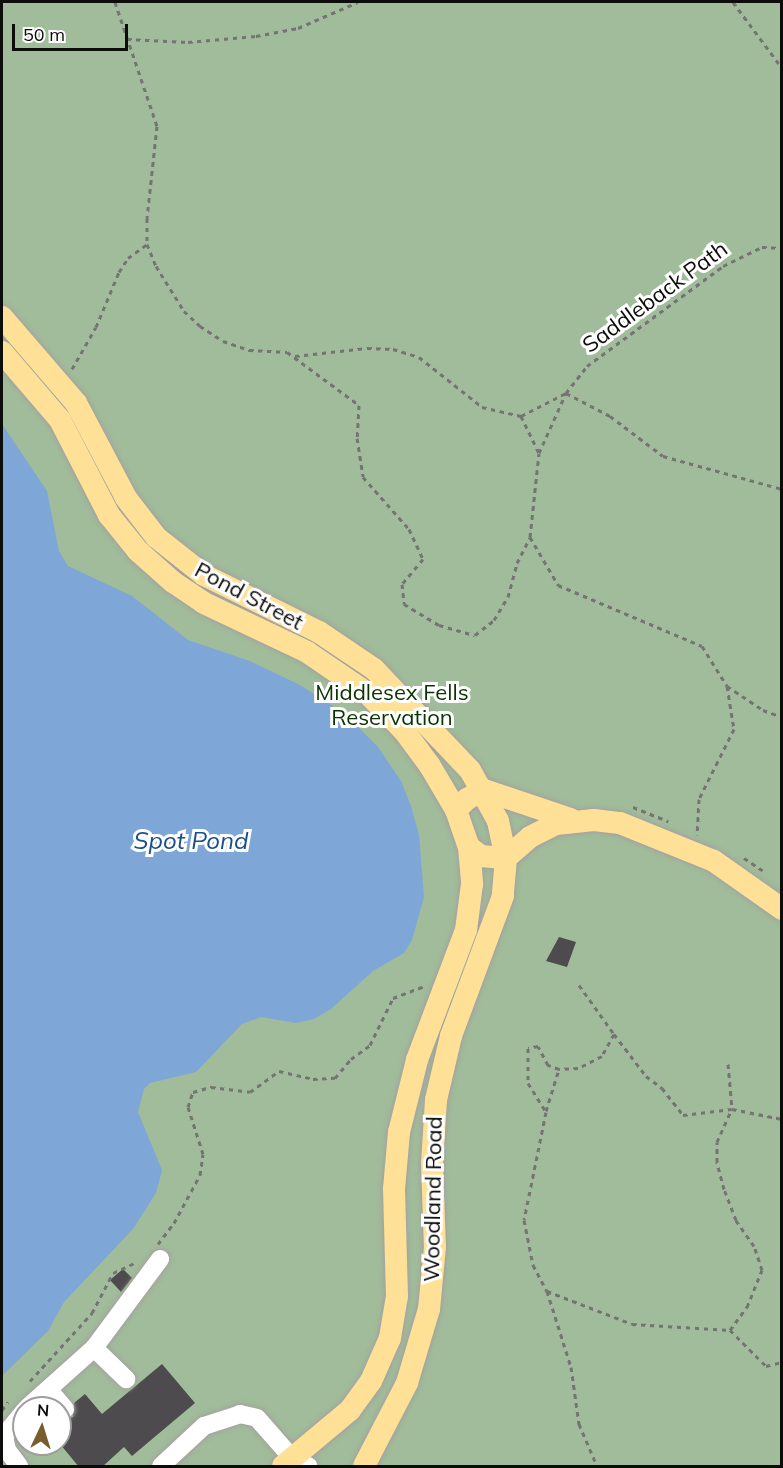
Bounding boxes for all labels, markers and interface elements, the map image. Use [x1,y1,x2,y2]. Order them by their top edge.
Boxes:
scale bar [15,12,130,50]
text: 50 m [23,23,65,46]
street label: Saddleback Path [577,236,733,358]
street label: Pond Street [190,556,308,636]
park label: Middlesex Fells Reservation [315,679,469,730]
water label: Spot Pond [134,827,248,855]
street label: Woodland Road [418,1116,448,1282]
north arrow [12,1396,72,1456]
text: N [36,1400,50,1420]

